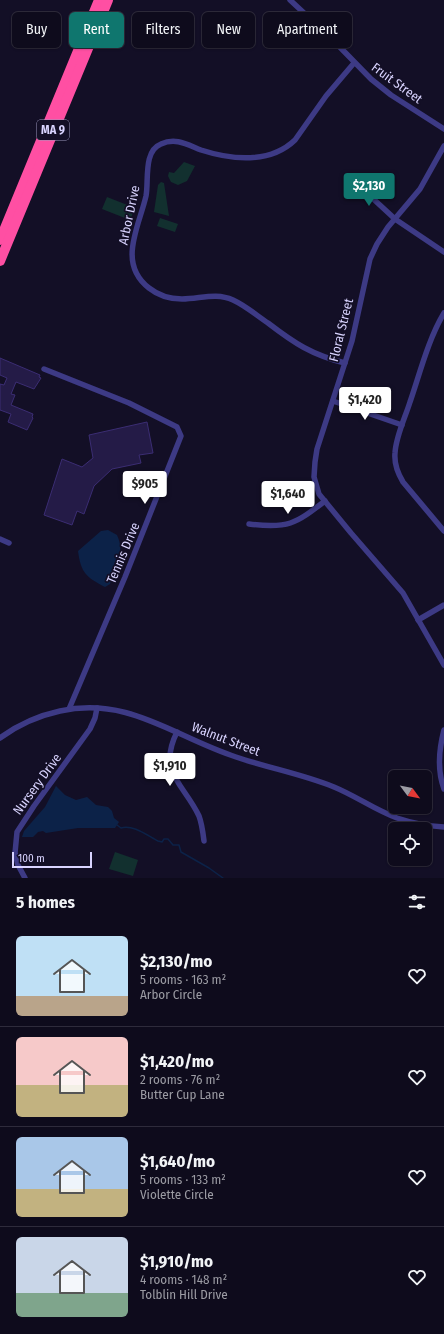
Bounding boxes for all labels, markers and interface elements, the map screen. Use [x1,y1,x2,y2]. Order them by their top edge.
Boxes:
chip: Buy [12,12,61,48]
chip: Rent [69,12,124,48]
chip: Filters [132,12,194,48]
chip: New [202,12,255,48]
chip: Apartment [263,12,352,48]
street label: Fruit Street [369,60,426,107]
road number: MA 9 [37,120,69,140]
pin: $2,130 [336,173,402,207]
text: $2,130 [353,178,385,193]
street label: Arbor Drive [115,184,143,246]
street label: Floral Street [326,296,356,363]
pin: $1,420 [332,387,398,421]
text: $1,420 [348,392,382,407]
pin: $905 [121,471,169,505]
text: $905 [132,476,158,491]
pin: $1,640 [255,481,321,515]
text: $1,640 [271,486,305,501]
street label: Tennis Drive [103,520,143,586]
street label: Walnut Street [190,719,263,759]
street label: Nursery Drive [10,750,64,818]
pin: $1,910 [137,753,203,787]
text: $1,910 [153,758,187,773]
north arrow [388,770,432,814]
map controls [388,770,432,866]
button: locate [388,822,432,866]
scale bar [12,850,92,869]
text: 100 m [18,852,45,865]
icon: filters [406,891,428,913]
text: 5 homes [16,892,75,913]
text: $2,130/mo [140,951,212,972]
icon: home [48,952,96,1000]
icon: heart [406,965,428,987]
text: 5 rooms · 163 m² [140,972,226,987]
text: Arbor Circle [140,987,202,1002]
text: $1,420/mo [140,1051,214,1072]
icon: home [48,1053,96,1101]
icon: heart [406,1066,428,1088]
text: 2 rooms · 76 m² [140,1072,220,1087]
text: Butter Cup Lane [140,1087,225,1102]
text: $1,640/mo [140,1151,215,1172]
icon: home [48,1153,96,1201]
icon: heart [406,1166,428,1188]
text: 5 rooms · 133 m² [140,1172,226,1187]
text: Violette Circle [140,1187,214,1202]
text: $1,910/mo [140,1251,213,1272]
icon: home [48,1253,96,1301]
icon: heart [406,1266,428,1288]
text: 4 rooms · 148 m² [140,1272,227,1287]
text: Tolblin Hill Drive [140,1287,228,1302]

